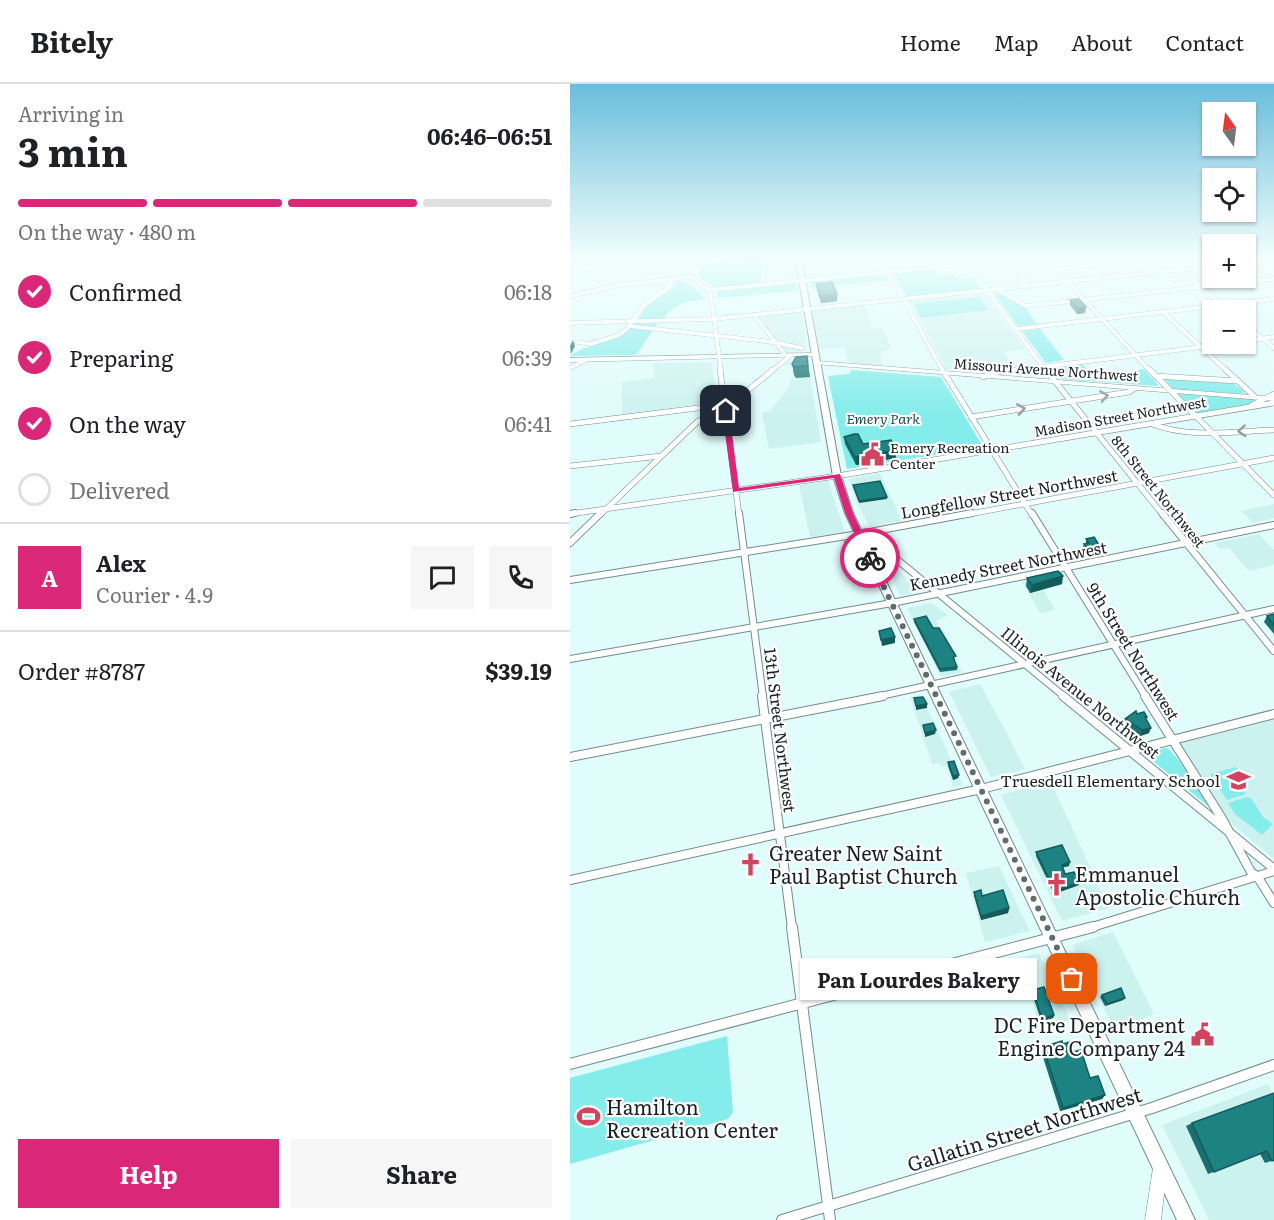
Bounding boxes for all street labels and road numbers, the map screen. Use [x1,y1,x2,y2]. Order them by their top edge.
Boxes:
street label: Missouri Avenue Northwest [953,353,1139,385]
street label: Madison Street Northwest [1032,391,1208,441]
street label: 8th Street Northwest [1107,431,1211,552]
street label: Longfellow Street Northwest [899,462,1120,524]
street label: Kennedy Street Northwest [907,534,1109,596]
street label: 9th Street Northwest [1082,577,1186,725]
street label: Illinois Avenue Northwest [996,620,1166,764]
street label: 13th Street Northwest [759,646,803,814]
street label: Gallatin Street Northwest [903,1078,1145,1178]

